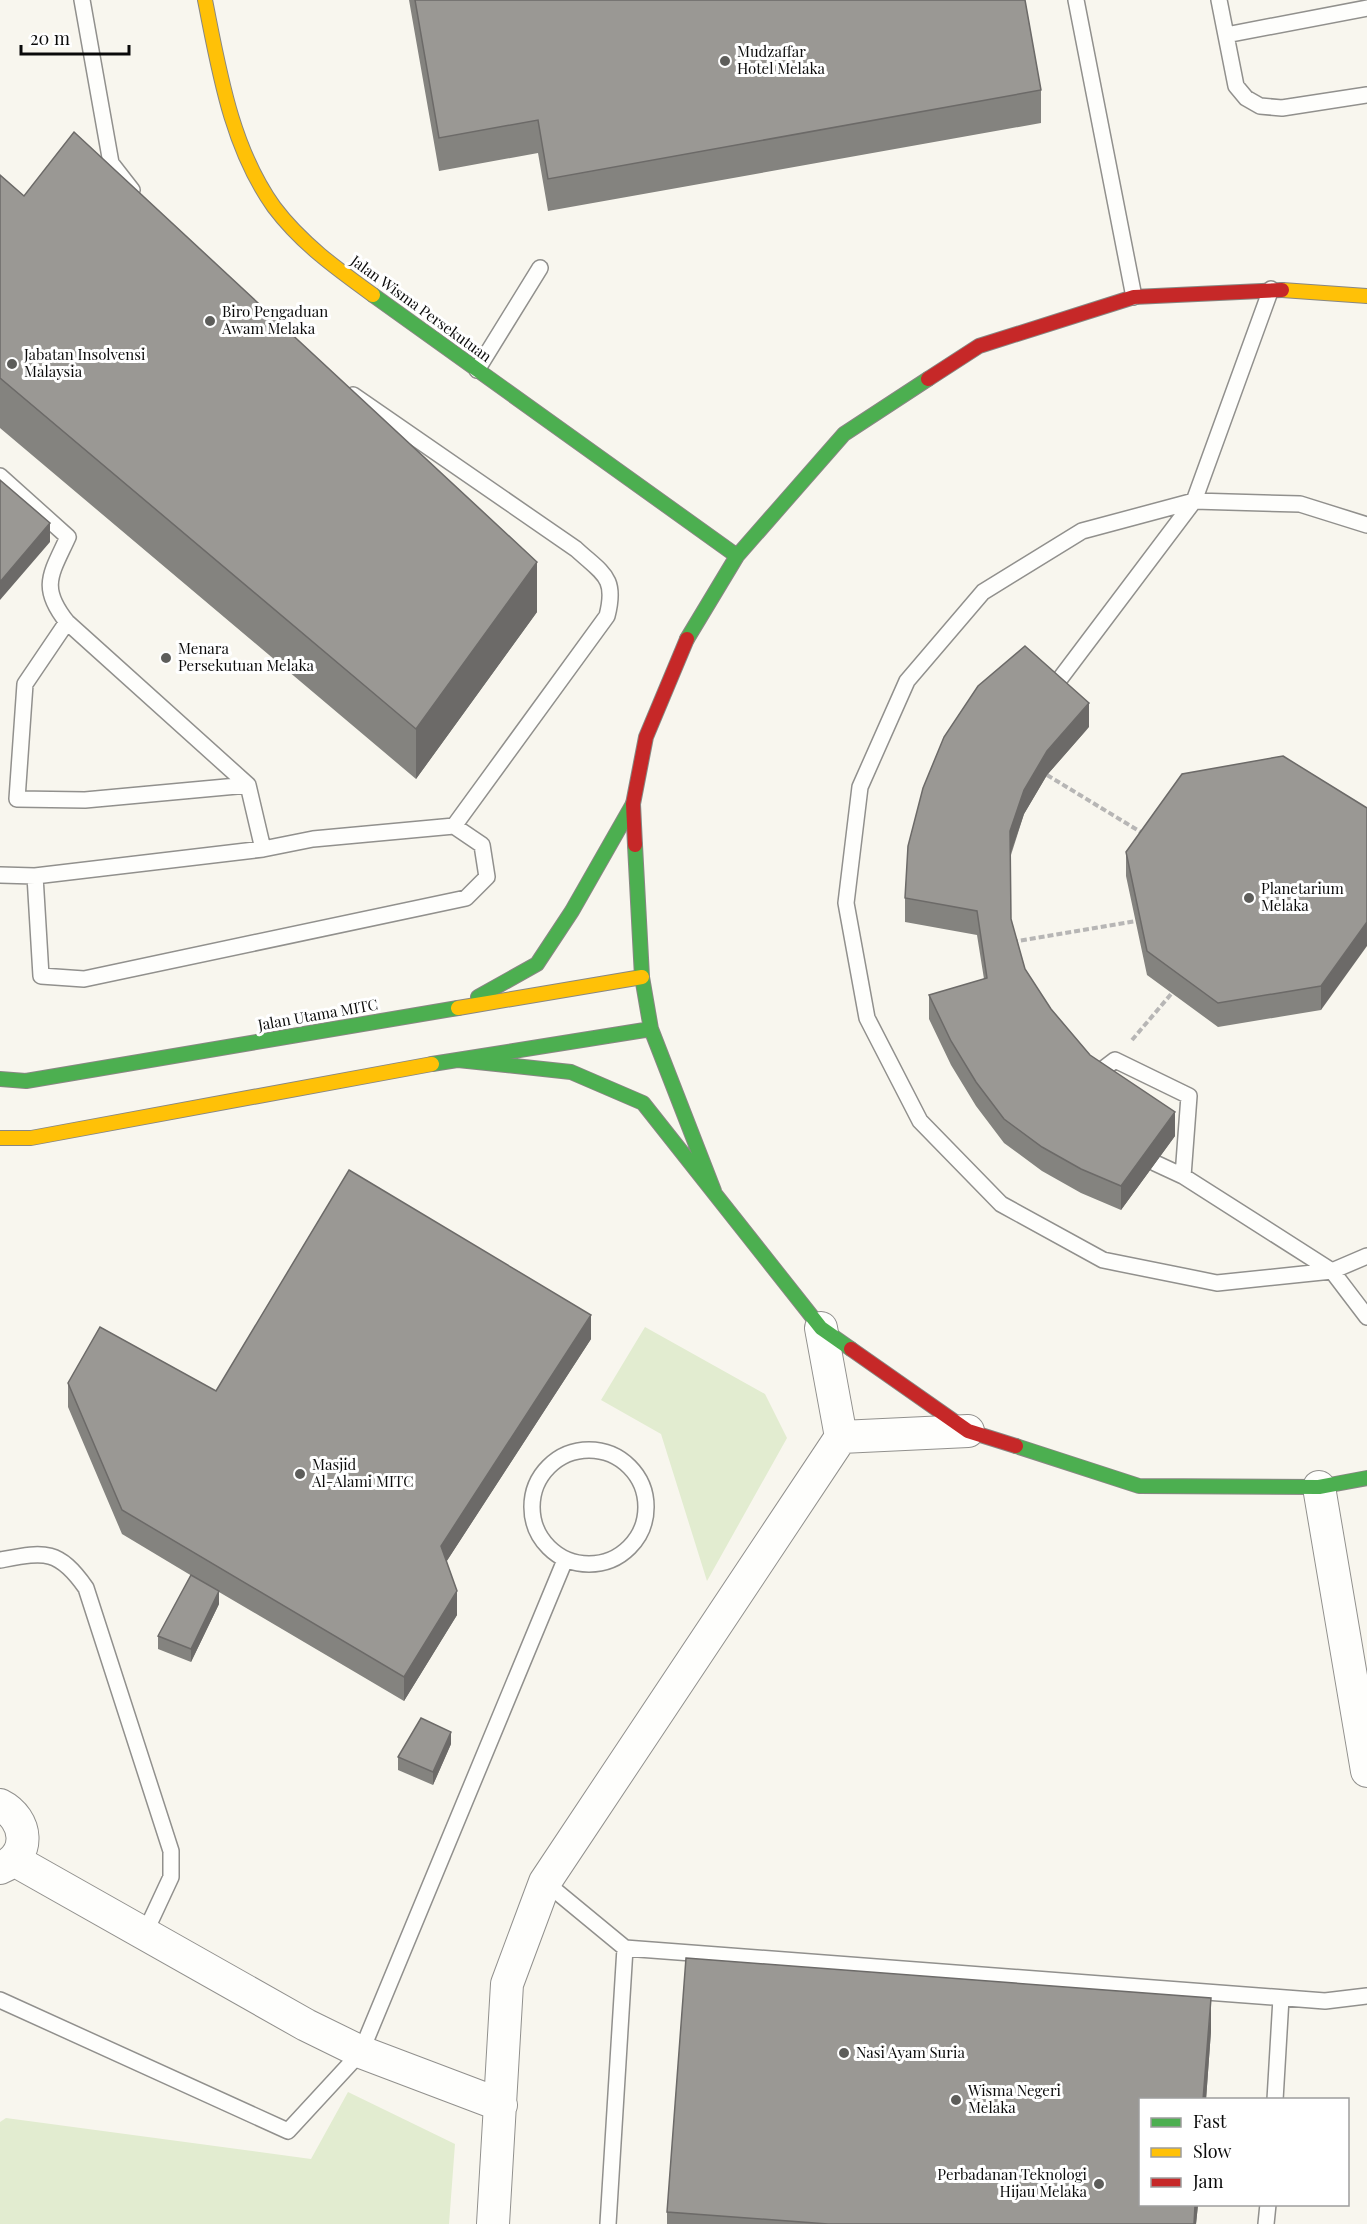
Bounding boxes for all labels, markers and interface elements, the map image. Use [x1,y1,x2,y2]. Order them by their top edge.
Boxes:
scale bar [21,18,129,56]
text: 20 m [30,26,70,50]
place label: Mudzaffar Hotel Melaka [737,41,825,78]
marker: Mudzaffar Hotel Melaka [718,54,732,68]
street label: Jalan Wisma Persekutuan [346,250,496,366]
place label: Biro Pengaduan Awam Melaka [221,301,328,338]
marker: Biro Pengaduan Awam Melaka [203,314,217,328]
place label: Jabatan Insolvensi Malaysia [23,344,146,381]
marker: Jabatan Insolvensi Malaysia [5,357,19,371]
place label: Menara Persekutuan Melaka [178,638,315,675]
marker: Menara Persekutuan Melaka [159,651,173,665]
place label: Planetarium Melaka [1261,878,1345,915]
marker: Planetarium Melaka [1242,891,1256,905]
street label: Jalan Utama MITC [255,994,379,1035]
place label: Masjid Al-Alami MITC [311,1454,414,1491]
marker: Masjid Al-Alami MITC [293,1467,307,1481]
place label: Nasi Ayam Suria [856,2042,965,2062]
marker: Nasi Ayam Suria [837,2046,851,2060]
place label: Wisma Negeri Melaka [967,2080,1062,2117]
marker: Wisma Negeri Melaka [949,2093,963,2107]
legend [1139,2098,1349,2206]
text: Fast [1193,2109,1227,2133]
text: Slow [1193,2139,1231,2163]
place label: Perbadanan Teknologi Hijau Melaka [937,2164,1088,2201]
text: Jam [1192,2169,1223,2193]
marker: Perbadanan Teknologi Hijau Melaka [1092,2177,1106,2191]

